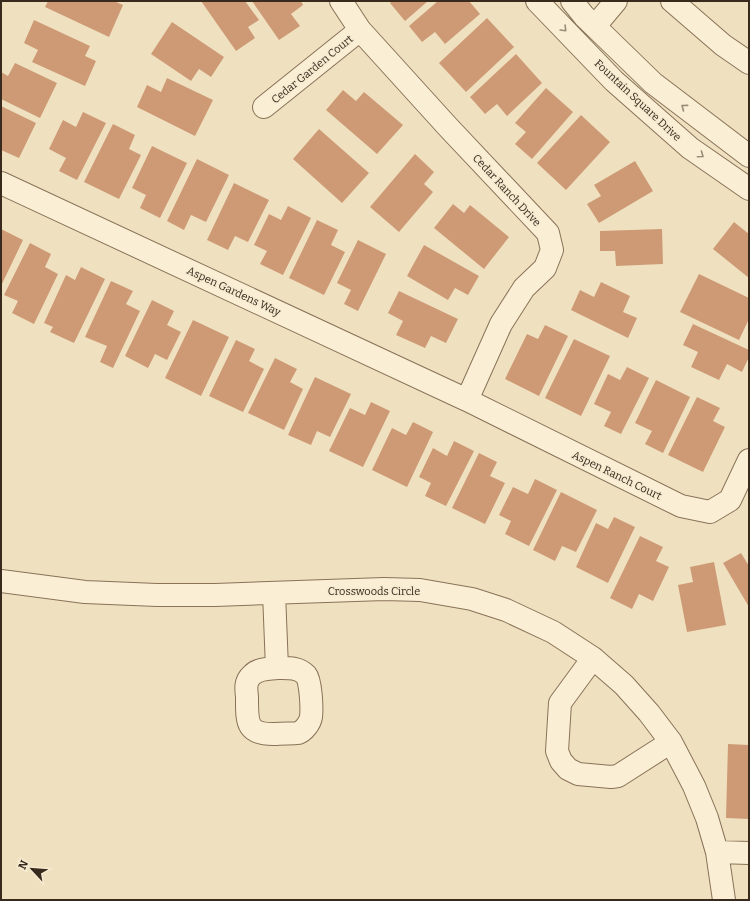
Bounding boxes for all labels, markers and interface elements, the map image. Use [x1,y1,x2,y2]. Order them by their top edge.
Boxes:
one-way arrow [560,24,567,32]
street label: Cedar Garden Court [269,32,356,106]
street label: Fountain Square Drive [592,57,684,144]
one-way arrow [682,105,689,112]
one-way arrow [696,150,703,157]
street label: Cedar Ranch Drive [470,152,543,229]
street label: Aspen Gardens Way [185,264,283,319]
street label: Aspen Ranch Court [570,448,664,503]
street label: Crosswoods Circle [328,585,420,598]
north arrow [12,849,52,889]
text: N [16,858,31,872]

